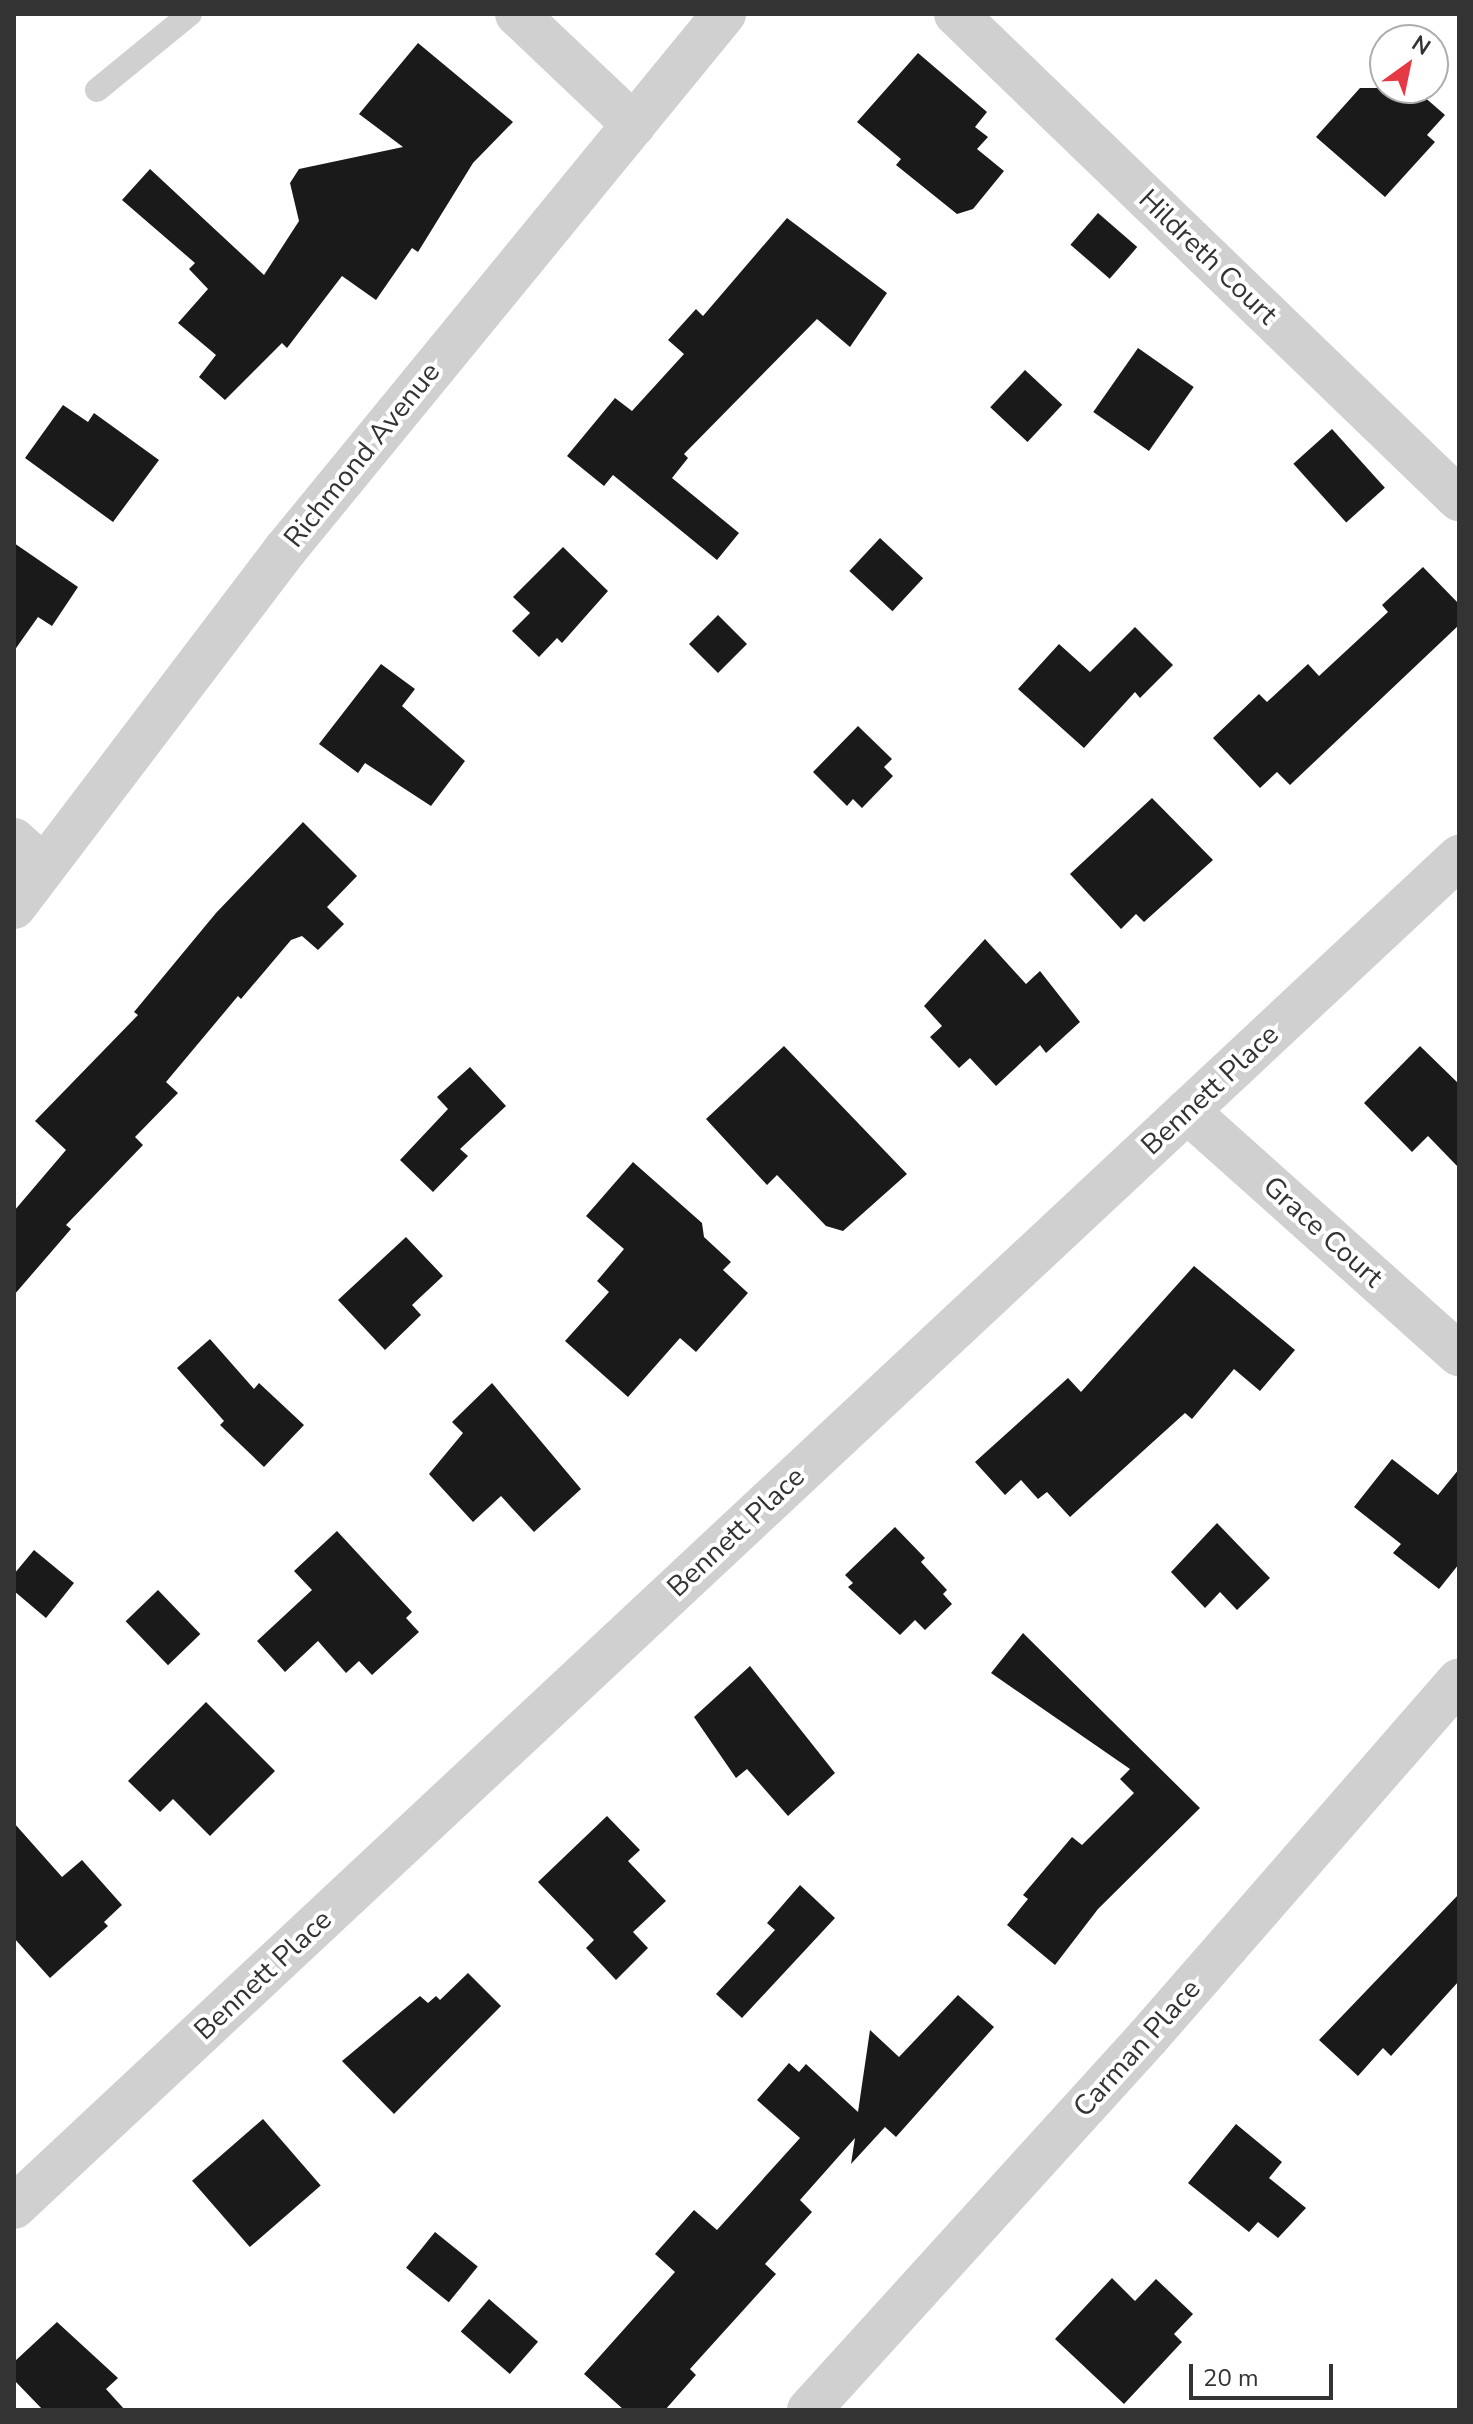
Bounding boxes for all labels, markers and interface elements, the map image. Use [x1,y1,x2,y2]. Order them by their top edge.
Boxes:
north arrow [1369,24,1449,104]
text: N [1406,28,1436,63]
street label: Hildreth Court [1132,183,1284,331]
street label: Richmond Avenue [277,356,447,554]
street label: Bennett Place [1134,1018,1286,1162]
street label: Grace Court [1256,1169,1390,1295]
street label: Bennett Place [660,1460,812,1604]
street label: Bennett Place [187,1903,339,2047]
street label: Carman Place [1066,1972,1208,2124]
scale bar [1193,2348,1337,2398]
text: 20 m [1203,2362,1259,2394]

